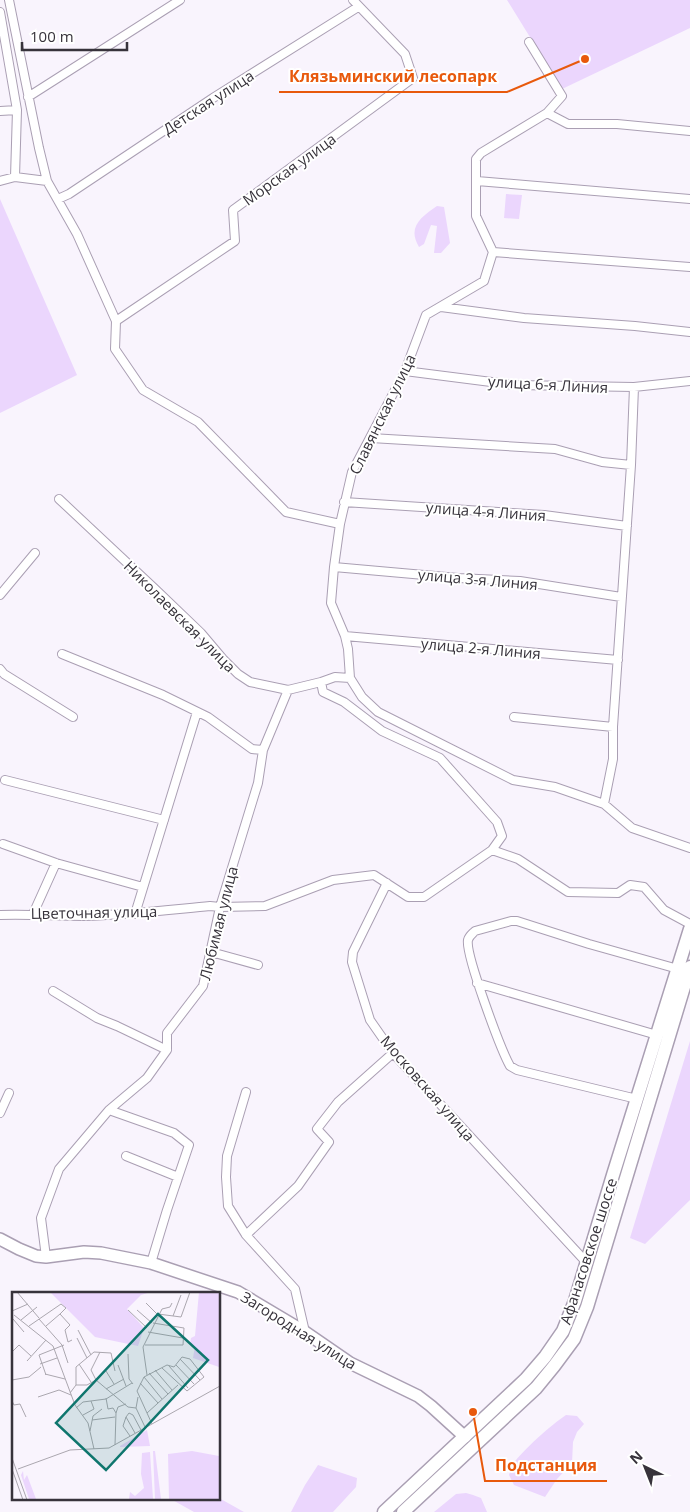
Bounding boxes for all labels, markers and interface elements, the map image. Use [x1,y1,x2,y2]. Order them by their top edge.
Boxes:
scale bar [22,20,128,52]
text: 100 m [30,26,74,46]
callout: Клязьминский лесопарк [279,61,507,92]
street label: Детская улица [159,65,257,139]
text: Клязьминский лесопарк [289,65,497,87]
street label: Морская улица [238,128,340,210]
street label: Славянская улица [344,350,420,478]
street label: улица 6-я Линия [487,371,609,397]
street label: улица 4-я Линия [425,497,547,525]
street label: Николаевская улица [120,556,240,676]
street label: улица 3-я Линия [417,564,539,594]
street label: улица 2-я Линия [420,633,542,663]
street label: Любимая улица [194,864,242,982]
street label: Цветочная улица [30,901,158,923]
street label: Московская улица [377,1031,479,1145]
street label: Афанасовское шоссе [555,1175,621,1327]
street label: Загородная улица [237,1286,361,1374]
inset map [12,1292,220,1500]
north arrow [620,1442,670,1492]
text: N [625,1446,646,1468]
callout: Подстанция [485,1450,607,1481]
text: Подстанция [495,1454,597,1476]

